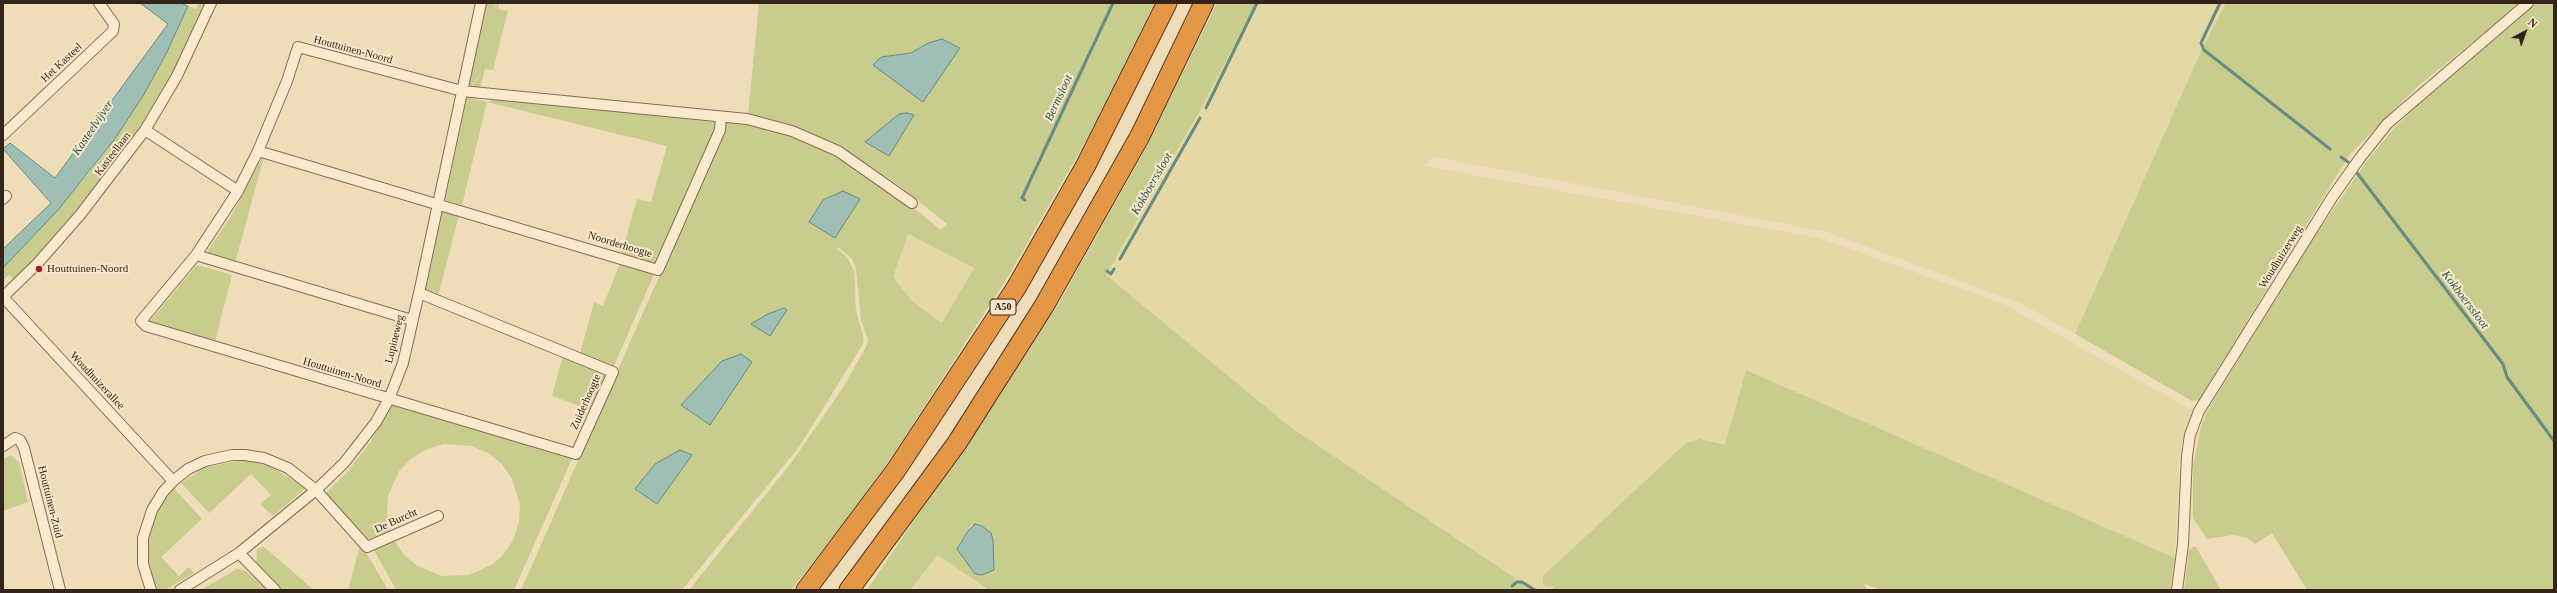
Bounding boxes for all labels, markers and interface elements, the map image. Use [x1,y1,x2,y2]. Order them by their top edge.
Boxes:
north arrow [2505,12,2545,52]
text: N [2526,16,2540,30]
street label: Houttuinen-Noord [312,33,394,67]
street label: Het Kasteel [39,41,85,85]
water label: Bermsloot [1042,73,1076,123]
water label: Kasteelvijver [69,98,117,158]
street label: Kasteellaan [92,130,134,178]
water label: Kokboerssloot [1128,150,1176,218]
street label: Woudhuizerweg [2256,223,2306,291]
street label: Noorderhoogte [586,229,654,261]
place label: Houttuinen-Noord [47,262,128,276]
marker: Houttuinen-Noord [34,264,44,274]
water label: Kokboerssloot [2438,268,2492,332]
road number: A50 [990,299,1016,315]
street label: Lupineweg [383,313,407,365]
street label: Woudhuizerallee [67,349,127,413]
street label: Houttuinen-Noord [301,355,383,391]
street label: Zuiderhoogte [568,372,604,432]
street label: Houttuinen-Zuid [35,465,65,539]
street label: De Burcht [373,506,419,536]

